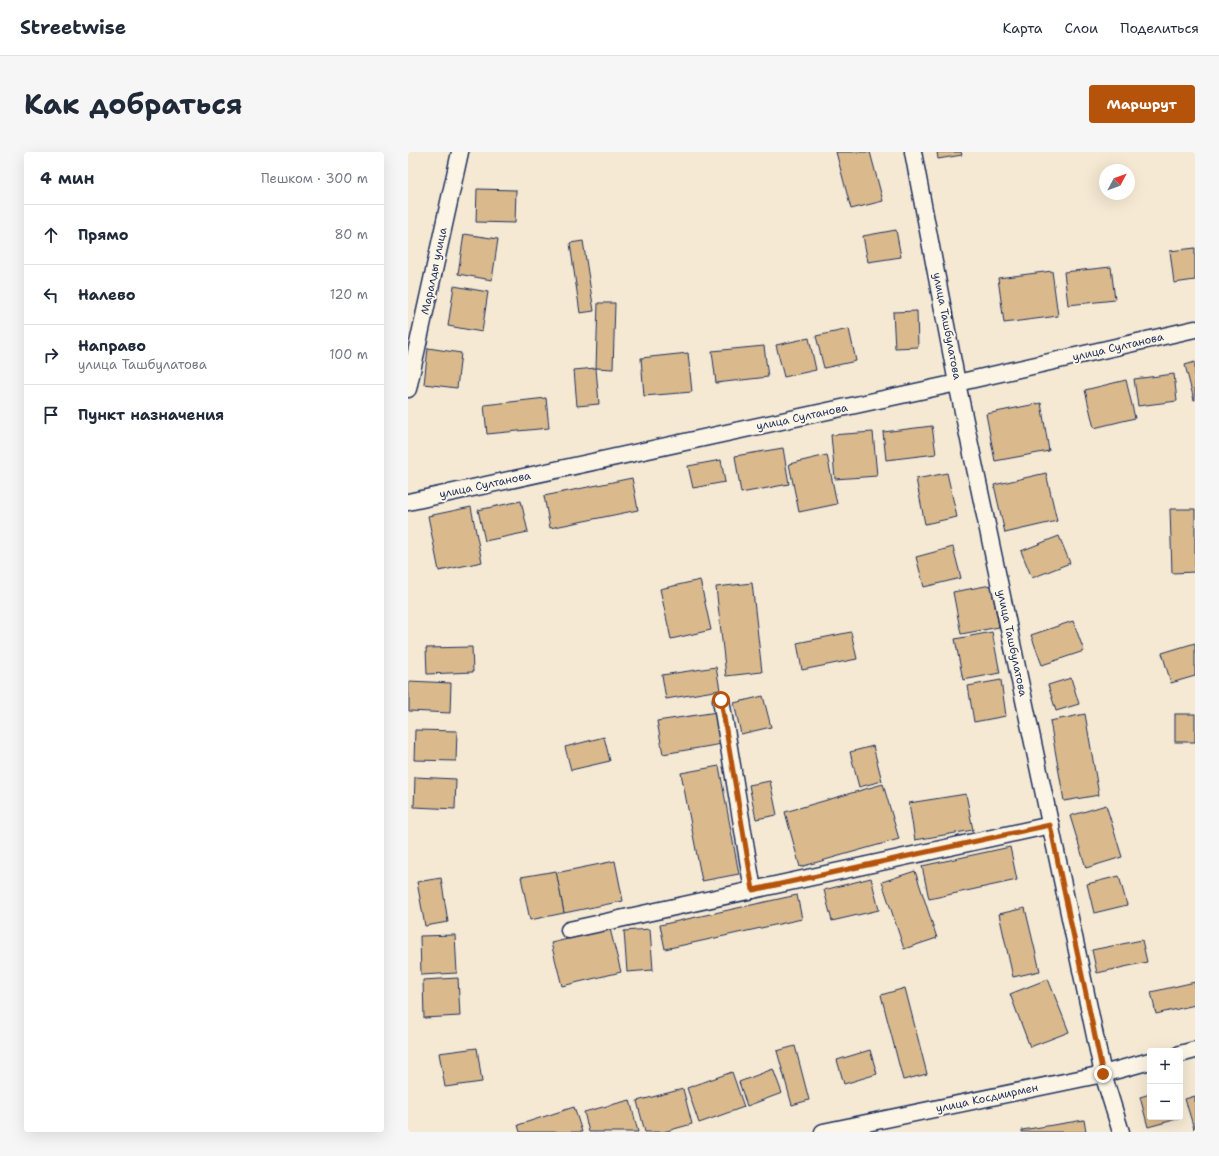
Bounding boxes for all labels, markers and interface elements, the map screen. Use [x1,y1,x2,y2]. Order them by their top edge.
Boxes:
text: Streetwise [20,15,126,40]
text: Карта [1002,19,1043,37]
text: Слои [1065,19,1098,37]
text: Поделиться [1120,19,1199,37]
text: Как добраться [24,85,243,123]
button: Маршрут [1089,85,1195,123]
north arrow [1099,164,1135,200]
text: 4 мин [40,167,95,189]
text: Пешком · 300 m [261,170,368,187]
icon: ahead [40,224,62,246]
text: Прямо [78,225,128,245]
text: 80 m [334,226,368,243]
street label: Маралды улица [417,226,451,316]
street label: улица Ташбулатова [929,271,965,381]
icon: left [40,284,62,306]
text: Налево [78,285,136,305]
text: 120 m [330,286,368,303]
street label: улица Султанова [1071,329,1165,365]
text: Направо [78,336,146,356]
icon: right [40,344,62,366]
text: 100 m [329,346,368,363]
text: улица Ташбулатова [78,356,207,373]
street label: улица Султанова [755,400,849,434]
icon: arrive [40,404,62,426]
text: Пункт назначения [78,405,224,425]
street label: улица Султанова [438,468,532,502]
street label: улица Ташбулатова [993,588,1031,698]
route start [712,691,730,709]
map controls [1147,1048,1183,1120]
button: + [1147,1048,1183,1084]
route end [1094,1065,1112,1083]
street label: улица Косдиирмен [935,1080,1039,1116]
button: − [1147,1084,1183,1120]

